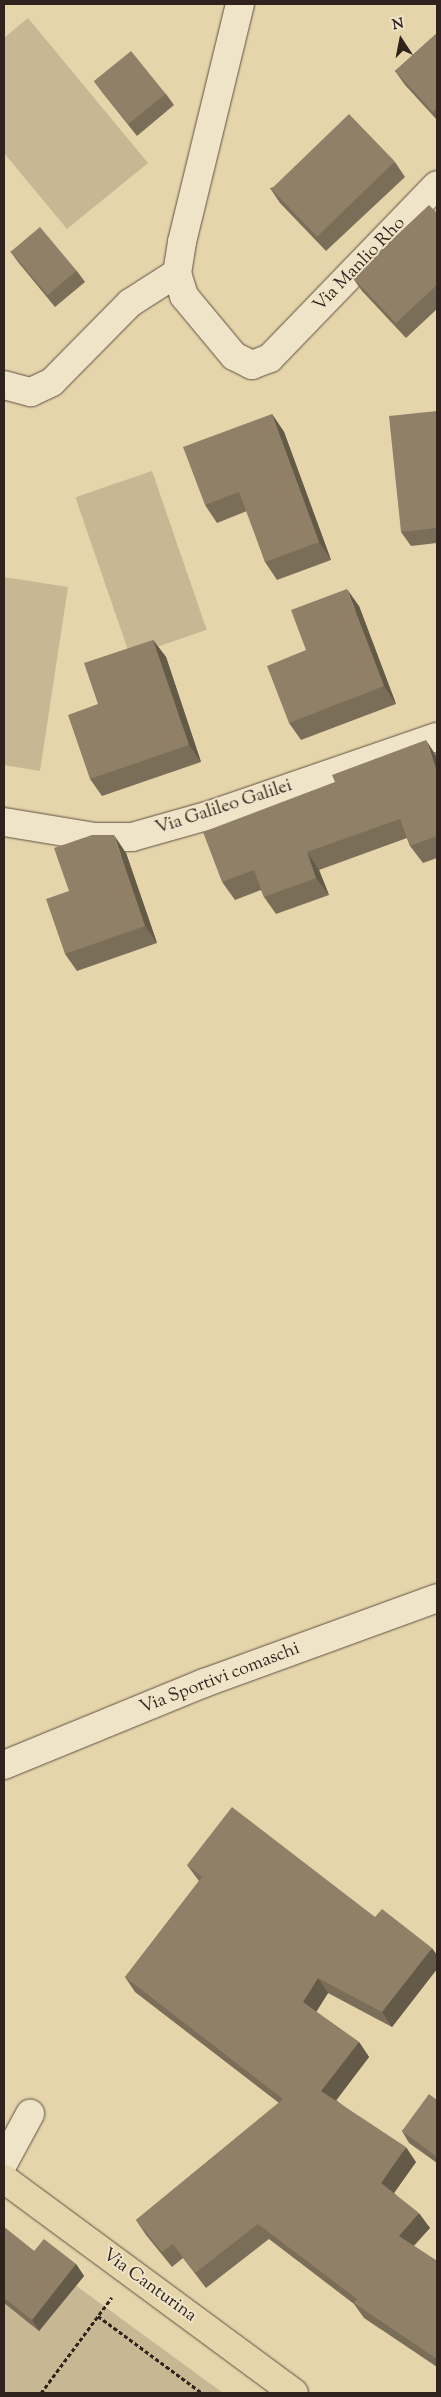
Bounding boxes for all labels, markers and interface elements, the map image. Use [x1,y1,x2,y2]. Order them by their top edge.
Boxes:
text: N [391,14,406,36]
north arrow [376,15,426,65]
street label: Via Manlio Rho [309,213,411,317]
street label: Via Galileo Galilei [153,776,295,840]
street label: Via Sportivi comaschi [137,1639,303,1719]
street label: Via Canturina [98,2245,200,2327]

